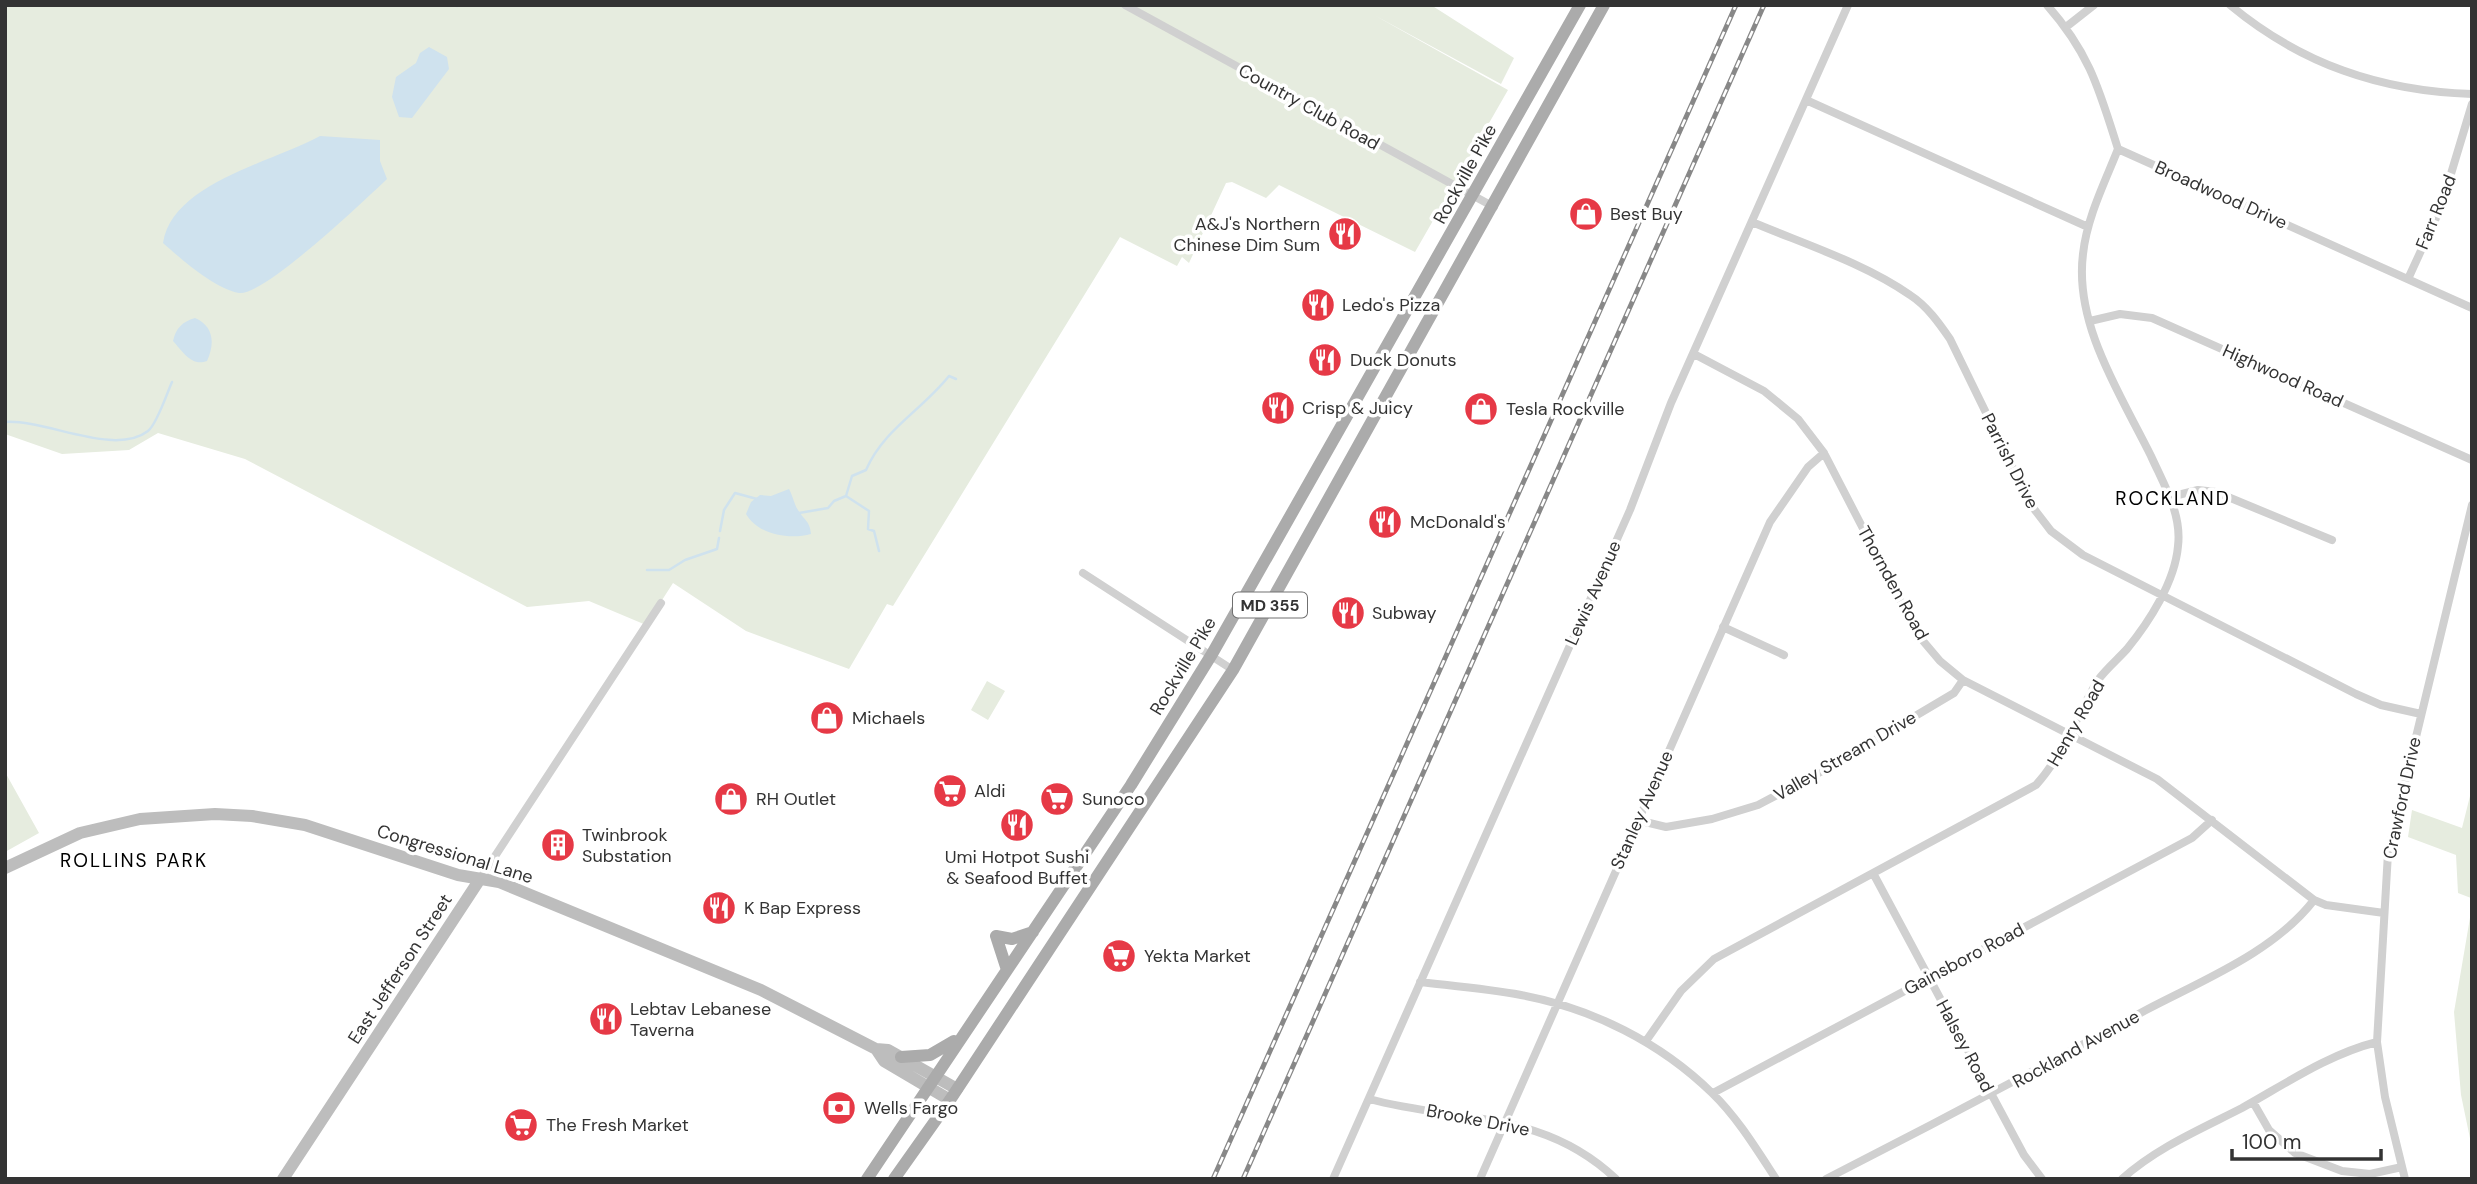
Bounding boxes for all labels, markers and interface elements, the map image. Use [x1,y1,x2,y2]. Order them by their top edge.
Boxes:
street label: Country Club Road [1234,58,1384,156]
street label: Rockville Pike [1428,120,1502,228]
street label: Broadwood Drive [2151,155,2291,235]
street label: Farr Road [2410,171,2462,253]
shop icon: Best Buy [1567,195,1605,233]
place label: Best Buy [1610,202,1683,226]
place label: A&J's Northern Chinese Dim Sum [1173,212,1320,257]
restaurant icon: A&J's Northern Chinese Dim Sum [1326,215,1364,253]
restaurant icon: Ledo's Pizza [1299,286,1337,324]
place label: Ledo's Pizza [1342,293,1440,317]
street label: Highwood Road [2219,339,2347,413]
restaurant icon: Duck Donuts [1306,341,1344,379]
place label: Duck Donuts [1350,348,1457,372]
restaurant icon: Crisp & Juicy [1259,389,1297,427]
shop icon: Tesla Rockville [1462,390,1500,428]
place label: Crisp & Juicy [1302,396,1413,420]
place label: Tesla Rockville [1506,397,1625,421]
street label: Parrish Drive [1976,409,2044,513]
district label: ROCKLAND [2115,486,2231,511]
restaurant icon: McDonald's [1366,503,1404,541]
place label: McDonald's [1410,510,1506,534]
street label: Thornden Road [1852,522,1934,644]
street label: Lewis Avenue [1559,537,1627,649]
road number: MD 355 [1233,592,1307,618]
restaurant icon: Subway [1329,594,1367,632]
place label: Subway [1372,601,1437,625]
street label: Rockville Pike [1144,612,1222,720]
street label: Henry Road [2042,675,2110,771]
shop icon: Michaels [808,699,846,737]
street label: Valley Stream Drive [1769,705,1921,807]
place label: Michaels [852,706,925,730]
street label: Crawford Drive [2377,735,2427,861]
street label: Stanley Avenue [1605,747,1679,873]
supermarket icon: Aldi [931,772,969,810]
place label: Aldi [974,779,1006,803]
shop icon: RH Outlet [712,780,750,818]
supermarket icon: Sunoco [1038,780,1076,818]
place label: RH Outlet [756,787,836,811]
place label: Sunoco [1082,787,1145,811]
restaurant icon: Umi Hotpot Sushi & Seafood Buffet [998,806,1036,844]
street label: Congressional Lane [374,819,536,889]
place label: Twinbrook Substation [582,823,672,868]
building icon: Twinbrook Substation [539,826,577,864]
place label: Umi Hotpot Sushi & Seafood Buffet [945,845,1089,890]
district label: ROLLINS PARK [60,848,208,873]
street label: East Jefferson Street [342,889,458,1049]
restaurant icon: K Bap Express [700,889,738,927]
place label: K Bap Express [744,896,861,920]
street label: Gainsboro Road [1900,917,2028,1001]
supermarket icon: Yekta Market [1100,937,1138,975]
place label: Yekta Market [1144,944,1251,968]
street label: Halsey Road [1931,995,1999,1097]
place label: Lebtav Lebanese Taverna [630,997,771,1042]
restaurant icon: Lebtav Lebanese Taverna [587,1000,625,1038]
street label: Rockland Avenue [2008,1004,2144,1094]
bank icon: Wells Fargo [820,1089,858,1127]
place label: Wells Fargo [864,1096,958,1120]
street label: Brooke Drive [1424,1098,1532,1142]
supermarket icon: The Fresh Market [502,1106,540,1144]
place label: The Fresh Market [546,1113,689,1137]
scale bar [2232,1118,2381,1162]
text: 100 m [2242,1128,2302,1156]

